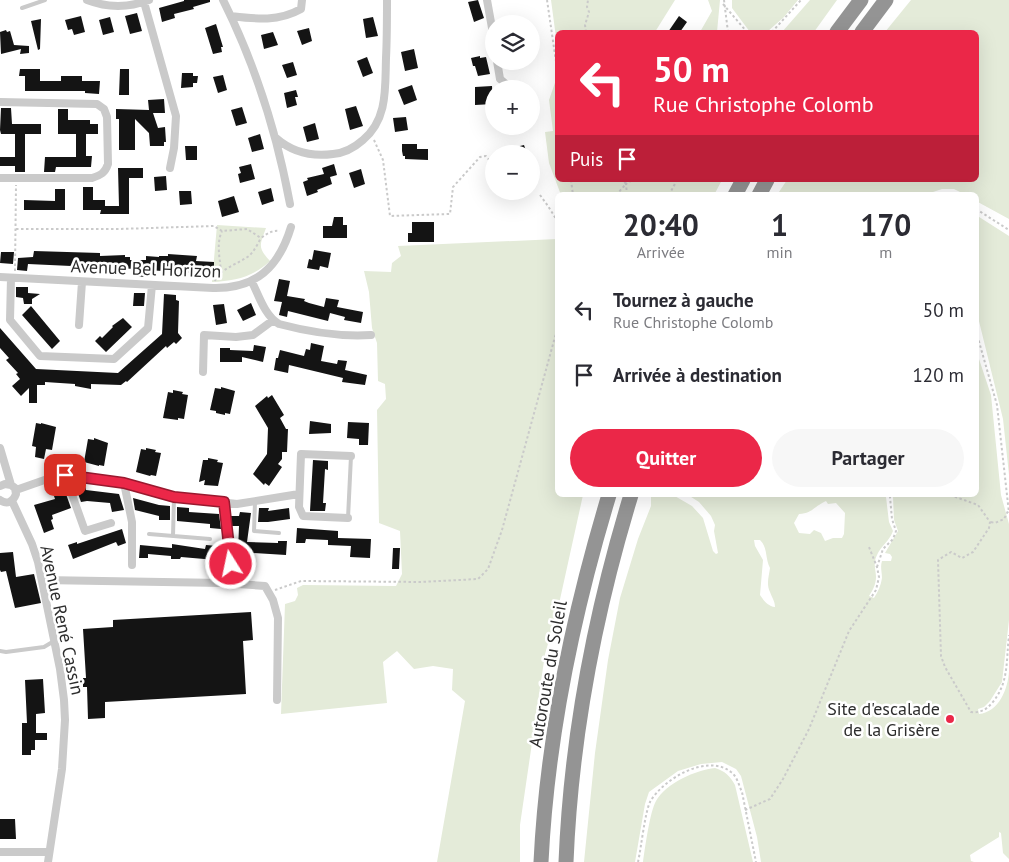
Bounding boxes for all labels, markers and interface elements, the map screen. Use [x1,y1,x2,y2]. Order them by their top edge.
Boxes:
map controls [485,15,540,200]
button: layers [485,15,540,70]
text: 50 m [653,46,730,92]
icon: left [570,50,635,115]
button: + [485,80,540,135]
text: Rue Christophe Colomb [653,90,874,118]
button: − [485,145,540,200]
icon: arrive [613,145,641,173]
text: Puis [570,147,603,171]
text: 20:40 [623,205,699,244]
text: 1 [771,205,788,244]
text: 170 [860,205,911,244]
text: Arrivée [637,242,685,262]
text: min [767,242,793,262]
text: m [879,242,892,262]
street label: Avenue Bel Horizon [70,254,222,283]
text: Tournez à gauche [613,288,754,312]
icon: left [570,296,598,324]
text: 50 m [923,298,964,322]
text: Rue Christophe Colomb [613,312,773,332]
icon: arrive [570,361,598,389]
text: Arrivée à destination [613,363,782,387]
text: 120 m [912,363,964,387]
button: Quitter [570,429,762,487]
button: Partager [772,429,964,487]
pin [44,454,86,496]
icon: arrive [51,461,79,489]
position arrow [204,537,256,589]
street label: Avenue René Cassin [35,543,90,697]
street label: Autoroute du Soleil [523,598,572,749]
place label: Site d'escalade de la Grisère [827,697,940,741]
marker: Site d'escalade de la Grisère [944,713,956,725]

